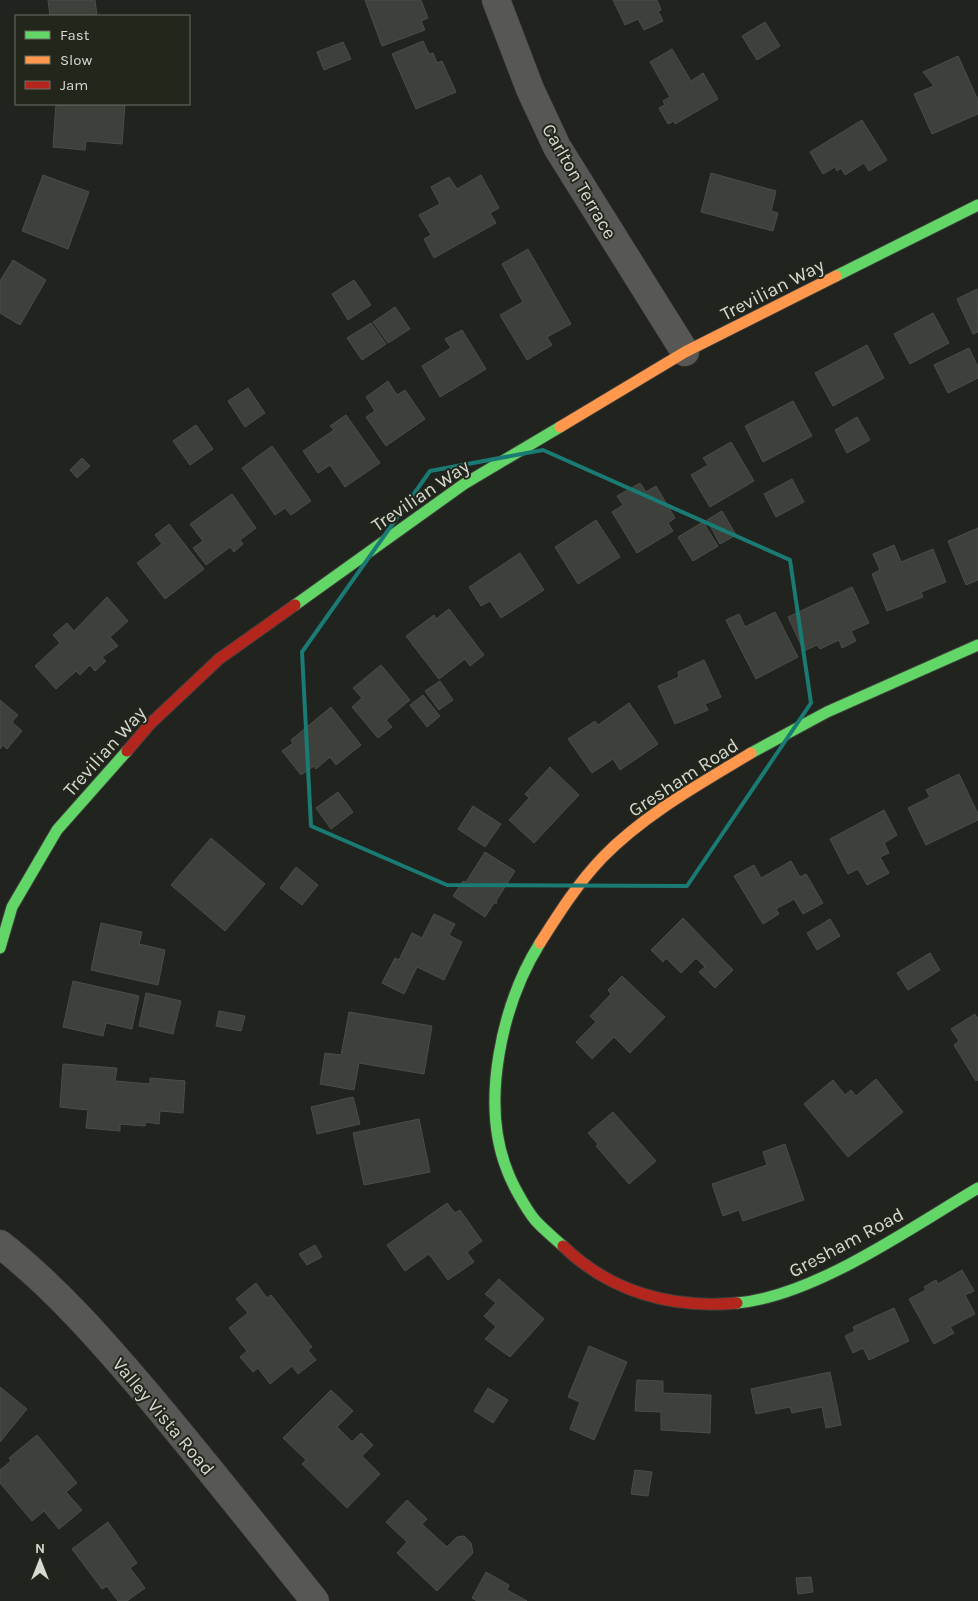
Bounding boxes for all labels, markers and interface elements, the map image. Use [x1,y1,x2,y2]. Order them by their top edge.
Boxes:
legend [15,15,190,105]
text: Fast [60,26,90,44]
text: Slow [60,51,92,69]
text: Jam [60,76,88,94]
street label: Carlton Terrace [537,120,621,243]
street label: Trevilian Way [717,254,828,325]
street label: Trevilian Way [368,455,474,537]
street label: Trevilian Way [59,702,151,801]
street label: Gresham Road [624,734,743,822]
street label: Gresham Road [785,1203,908,1282]
street label: Valley Vista Road [108,1353,219,1480]
north arrow [15,1536,65,1586]
text: N [35,1540,45,1557]

